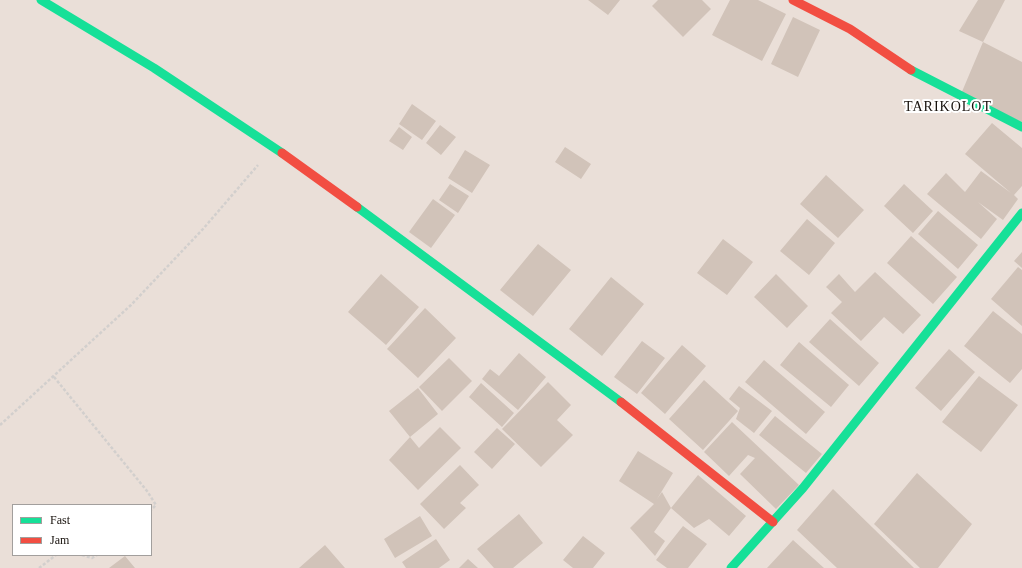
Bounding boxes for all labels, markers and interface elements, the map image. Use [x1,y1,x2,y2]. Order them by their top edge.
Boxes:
district label: TARIKOLOT [904,99,992,115]
legend [12,504,152,556]
text: Fast [50,513,70,527]
text: Jam [50,533,69,547]

